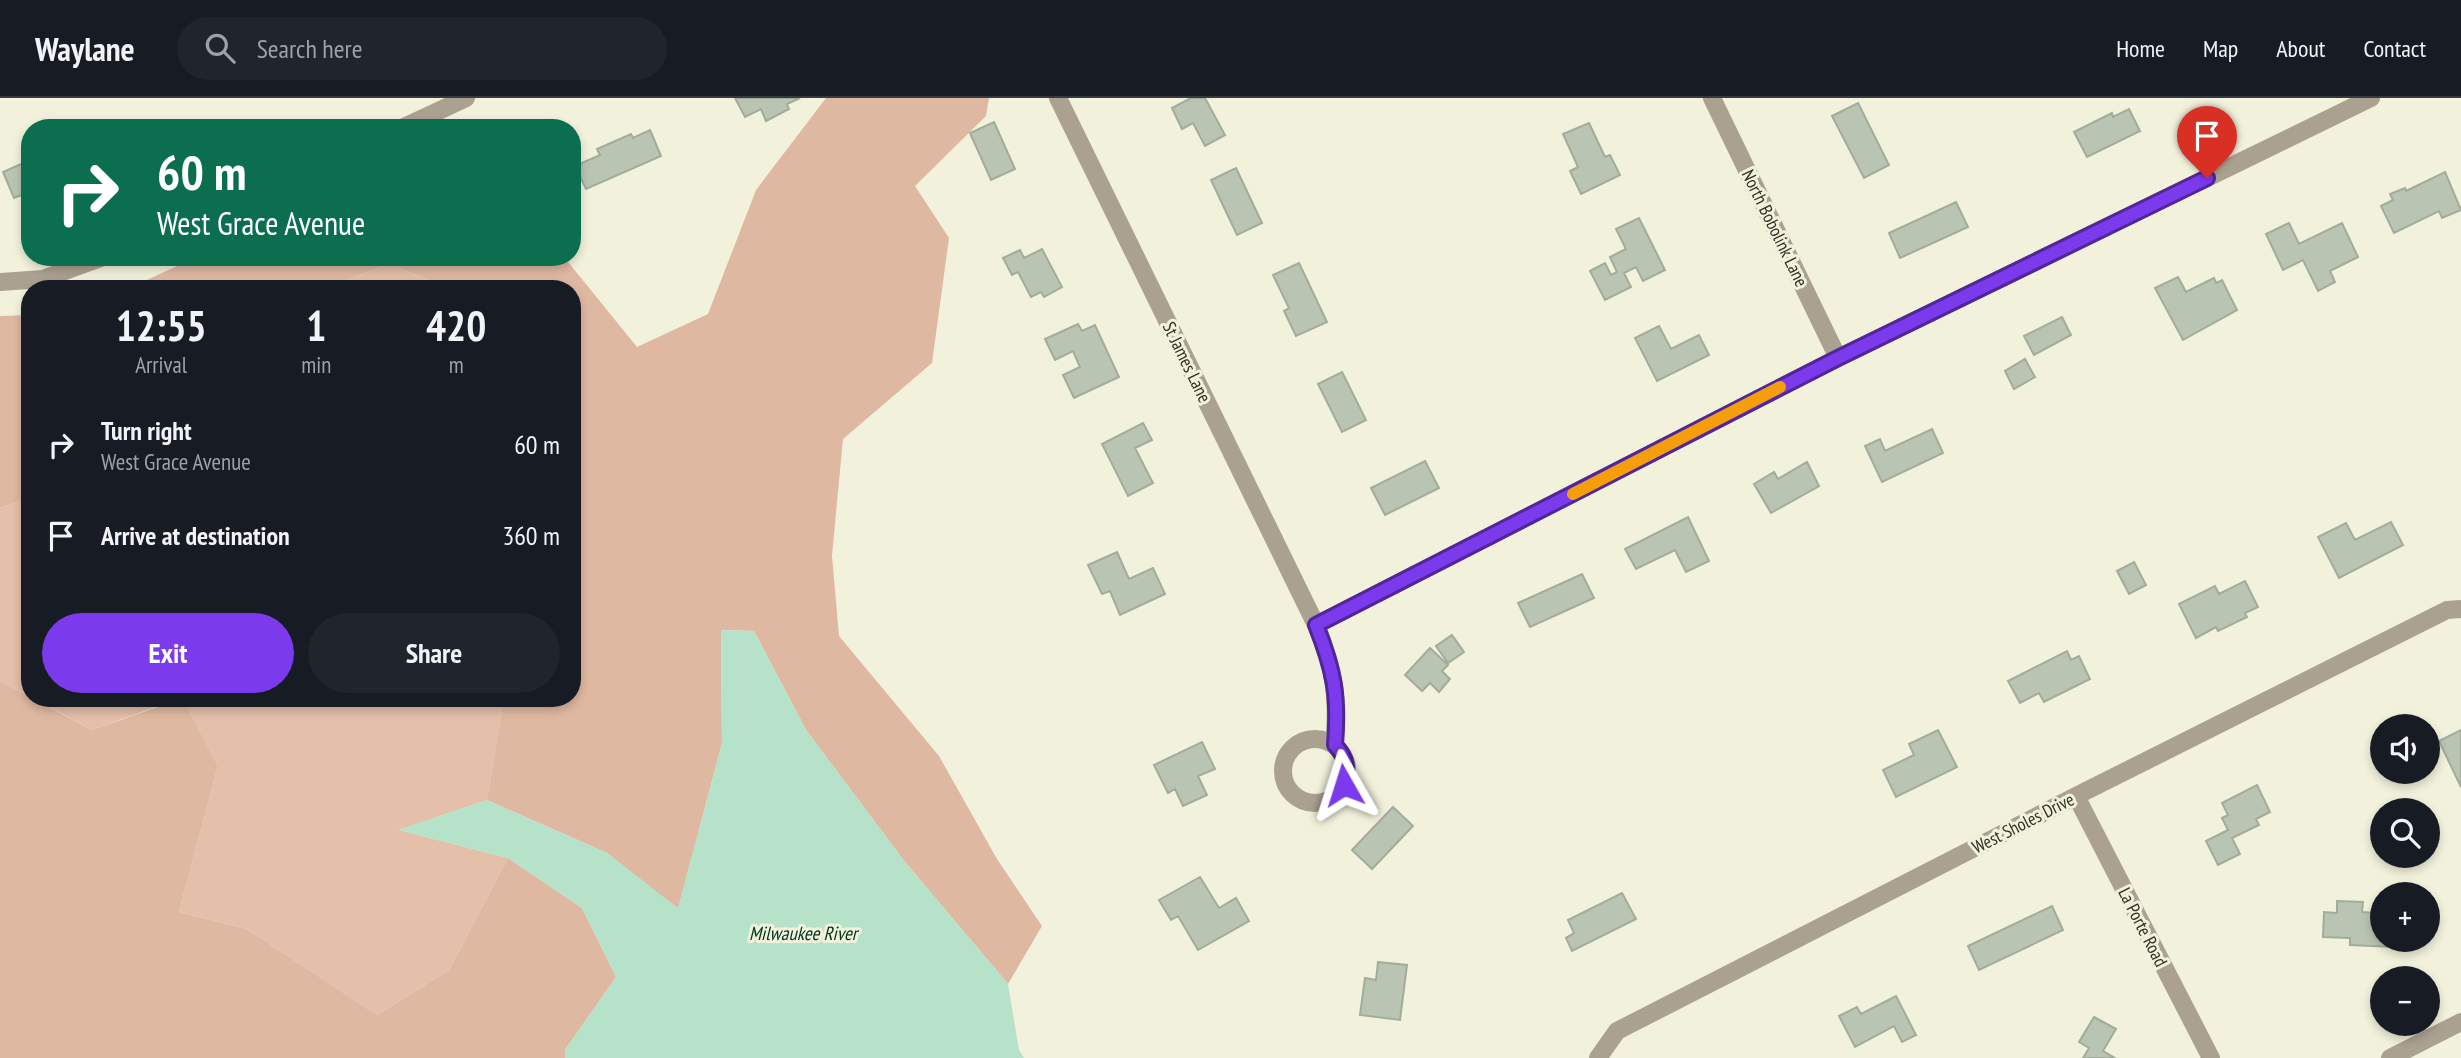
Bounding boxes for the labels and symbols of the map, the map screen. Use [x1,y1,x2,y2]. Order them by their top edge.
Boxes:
pin [2177,106,2237,178]
street label: North Bobolink Lane [1737,166,1813,290]
street label: St James Lane [1158,318,1216,406]
position arrow [1307,748,1381,822]
street label: West Sholes Drive [1968,787,2078,859]
street label: La Porte Road [2113,884,2173,970]
water label: Milwaukee River [749,921,860,945]

